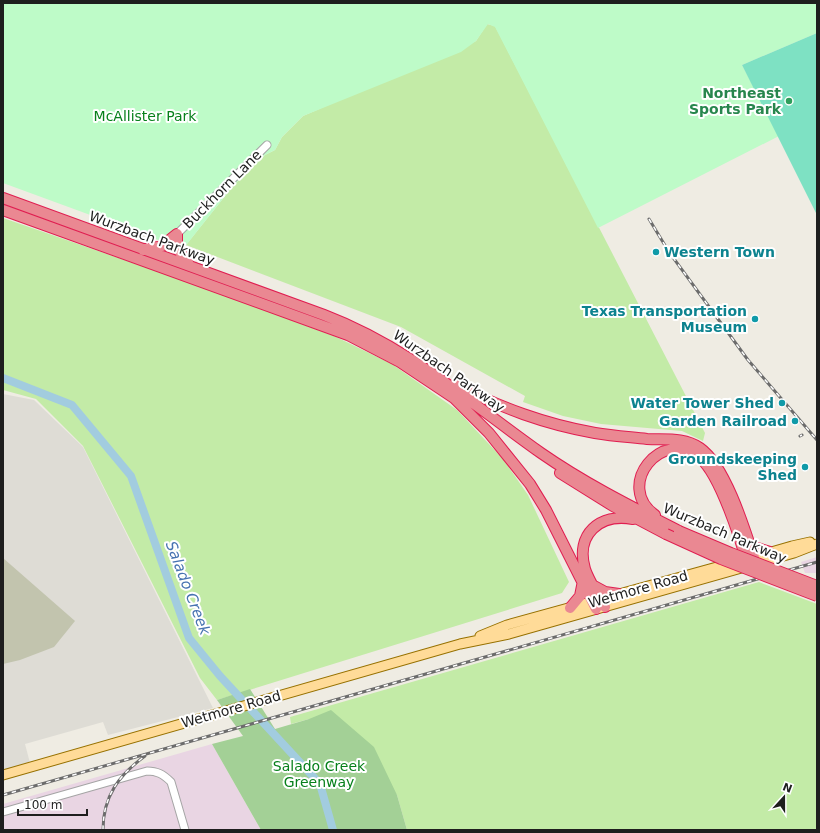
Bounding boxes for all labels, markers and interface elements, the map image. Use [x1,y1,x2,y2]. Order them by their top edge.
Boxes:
place label: Northeast Sports Park [689,85,782,117]
marker: Northeast Sports Park [784,96,794,106]
park label: McAllister Park [94,108,197,124]
street label: Buckhorn Lane [179,146,265,232]
street label: Wurzbach Parkway [87,208,217,268]
place label: Western Town [664,244,775,260]
marker: Western Town [651,247,661,257]
place label: Texas Transportation Museum [582,303,747,335]
marker: Texas Transportation Museum [750,314,760,324]
street label: Wurzbach Parkway [390,326,508,416]
place label: Water Tower Shed [631,395,774,411]
marker: Water Tower Shed [777,398,787,408]
place label: Garden Railroad [659,413,787,429]
marker: Garden Railroad [790,416,800,426]
place label: Groundskeeping Shed [668,451,797,483]
marker: Groundskeeping Shed [800,462,810,472]
street label: Wurzbach Parkway [661,500,789,566]
water label: Salado Creek [162,538,215,639]
street label: Wetmore Road [586,567,690,611]
street label: Wetmore Road [179,687,283,731]
park label: Salado Creek Greenway [273,758,366,790]
north arrow [764,777,804,817]
text: N [781,780,794,796]
scale bar [18,791,87,817]
text: 100 m [24,798,62,812]

